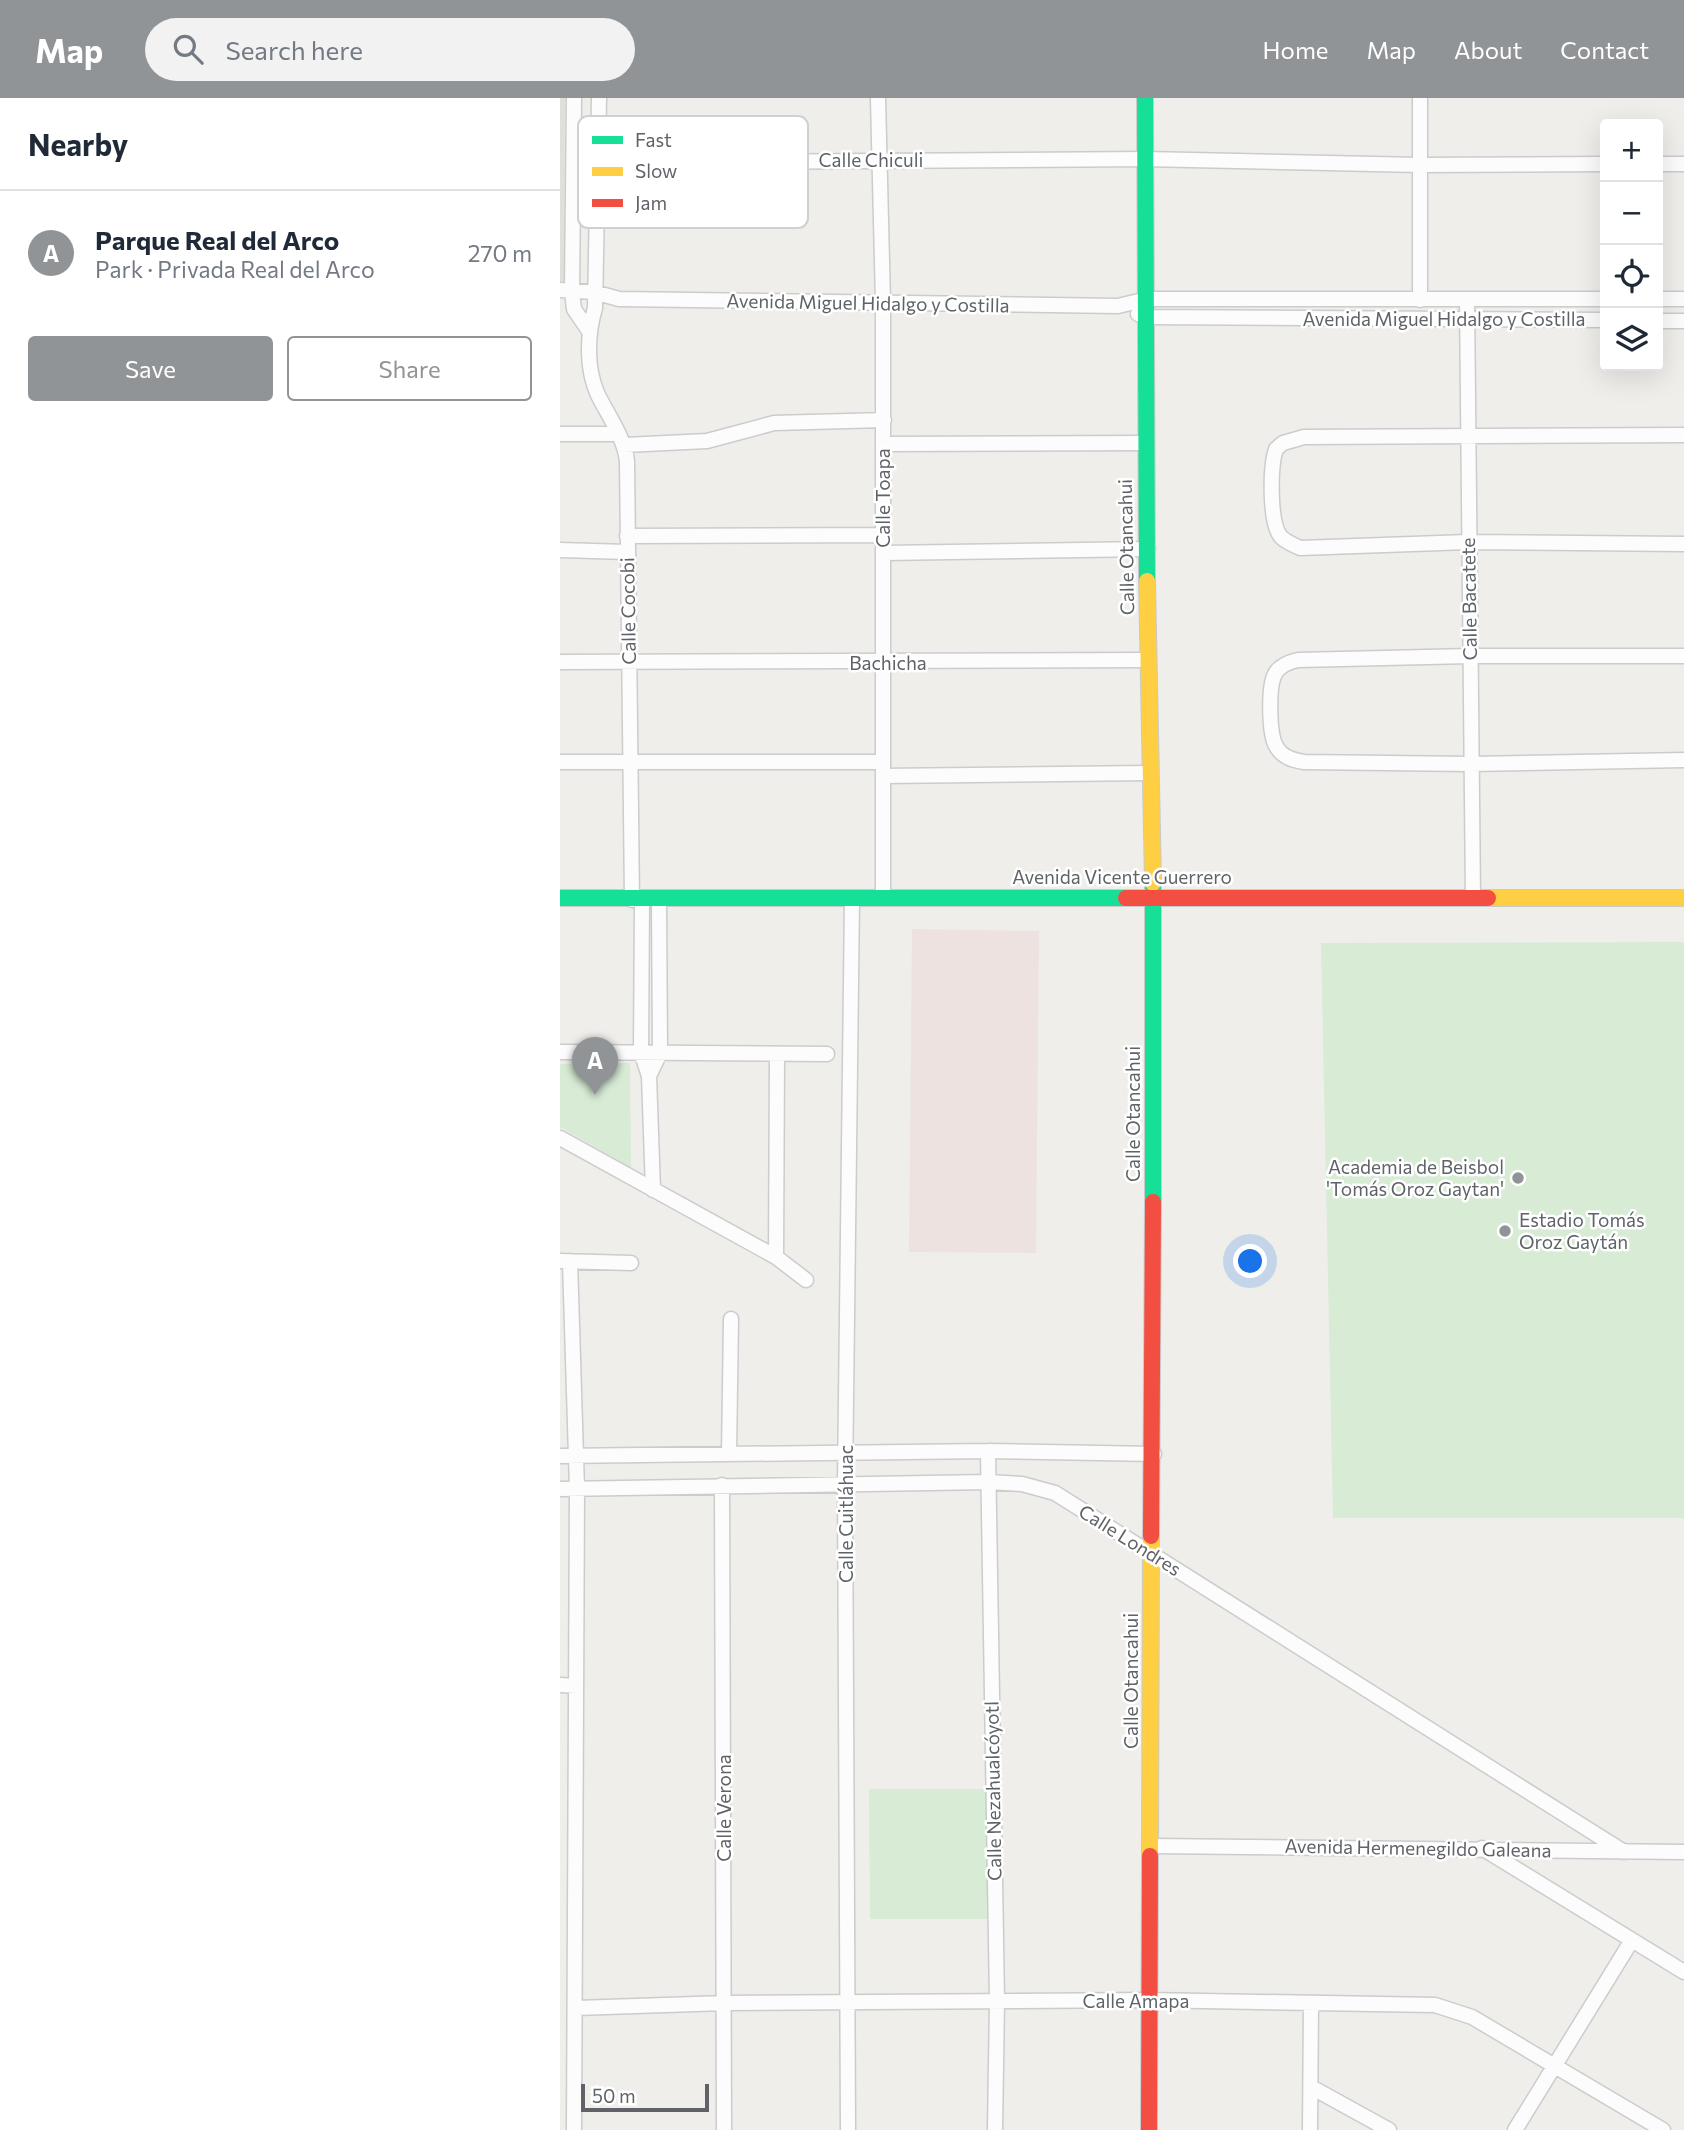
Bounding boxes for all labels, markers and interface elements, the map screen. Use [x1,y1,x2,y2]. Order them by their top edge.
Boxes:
search box [145,18,635,81]
text: Map [35,29,103,70]
icon: search [169,30,207,68]
text: Search here [225,34,363,65]
text: Home [1263,35,1329,64]
text: Map [1367,35,1416,64]
text: About [1454,35,1522,64]
text: Contact [1560,35,1649,64]
legend [578,116,808,228]
map controls [1600,119,1663,371]
button: + [1600,119,1663,182]
text: Nearby [28,125,128,162]
text: Fast [635,128,672,151]
street label: Calle Chiculi [819,148,923,171]
text: Slow [635,159,677,182]
button: − [1600,182,1663,245]
text: Jam [635,191,667,214]
text: Parque Real del Arco [95,224,339,255]
text: A [43,239,59,267]
text: 270 m [468,239,532,267]
button: locate [1600,245,1663,308]
text: Park · Privada Real del Arco [95,255,375,283]
street label: Avenida Miguel Hidalgo y Costilla [726,289,1010,316]
street label: Avenida Miguel Hidalgo y Costilla [1302,307,1586,330]
button: layers [1600,308,1663,371]
button: Save [28,336,273,401]
button: Share [287,336,532,401]
street label: Calle Toapa [871,448,894,548]
street label: Calle Otancahui [1113,479,1138,615]
street label: Calle Bacatete [1456,537,1481,661]
street label: Calle Cocobi [615,557,640,665]
street label: Bachicha [849,651,927,674]
street label: Avenida Vicente Guerrero [1012,865,1232,888]
pin: A [572,1037,618,1095]
street label: Calle Otancahui [1121,1046,1144,1182]
place label: Academia de Beisbol 'Tomás Oroz Gaytan' [1326,1155,1504,1200]
marker: Academia de Beisbol 'Tomás Oroz Gaytan' [1510,1170,1526,1186]
place label: Estadio Tomás Oroz Gaytán [1519,1208,1645,1253]
marker: Estadio Tomás Oroz Gaytán [1497,1223,1513,1239]
your location [1233,1244,1267,1278]
street label: Calle Cuitláhuac [834,1445,857,1583]
street label: Calle Londres [1075,1499,1186,1580]
street label: Calle Otancahui [1119,1613,1142,1749]
street label: Calle Nezahualcóyotl [979,1701,1006,1881]
street label: Calle Verona [712,1754,735,1862]
street label: Avenida Hermenegildo Galeana [1284,1834,1552,1861]
street label: Calle Amapa [1082,1989,1190,2012]
scale bar [581,2081,709,2113]
text: 50 m [592,2084,636,2107]

